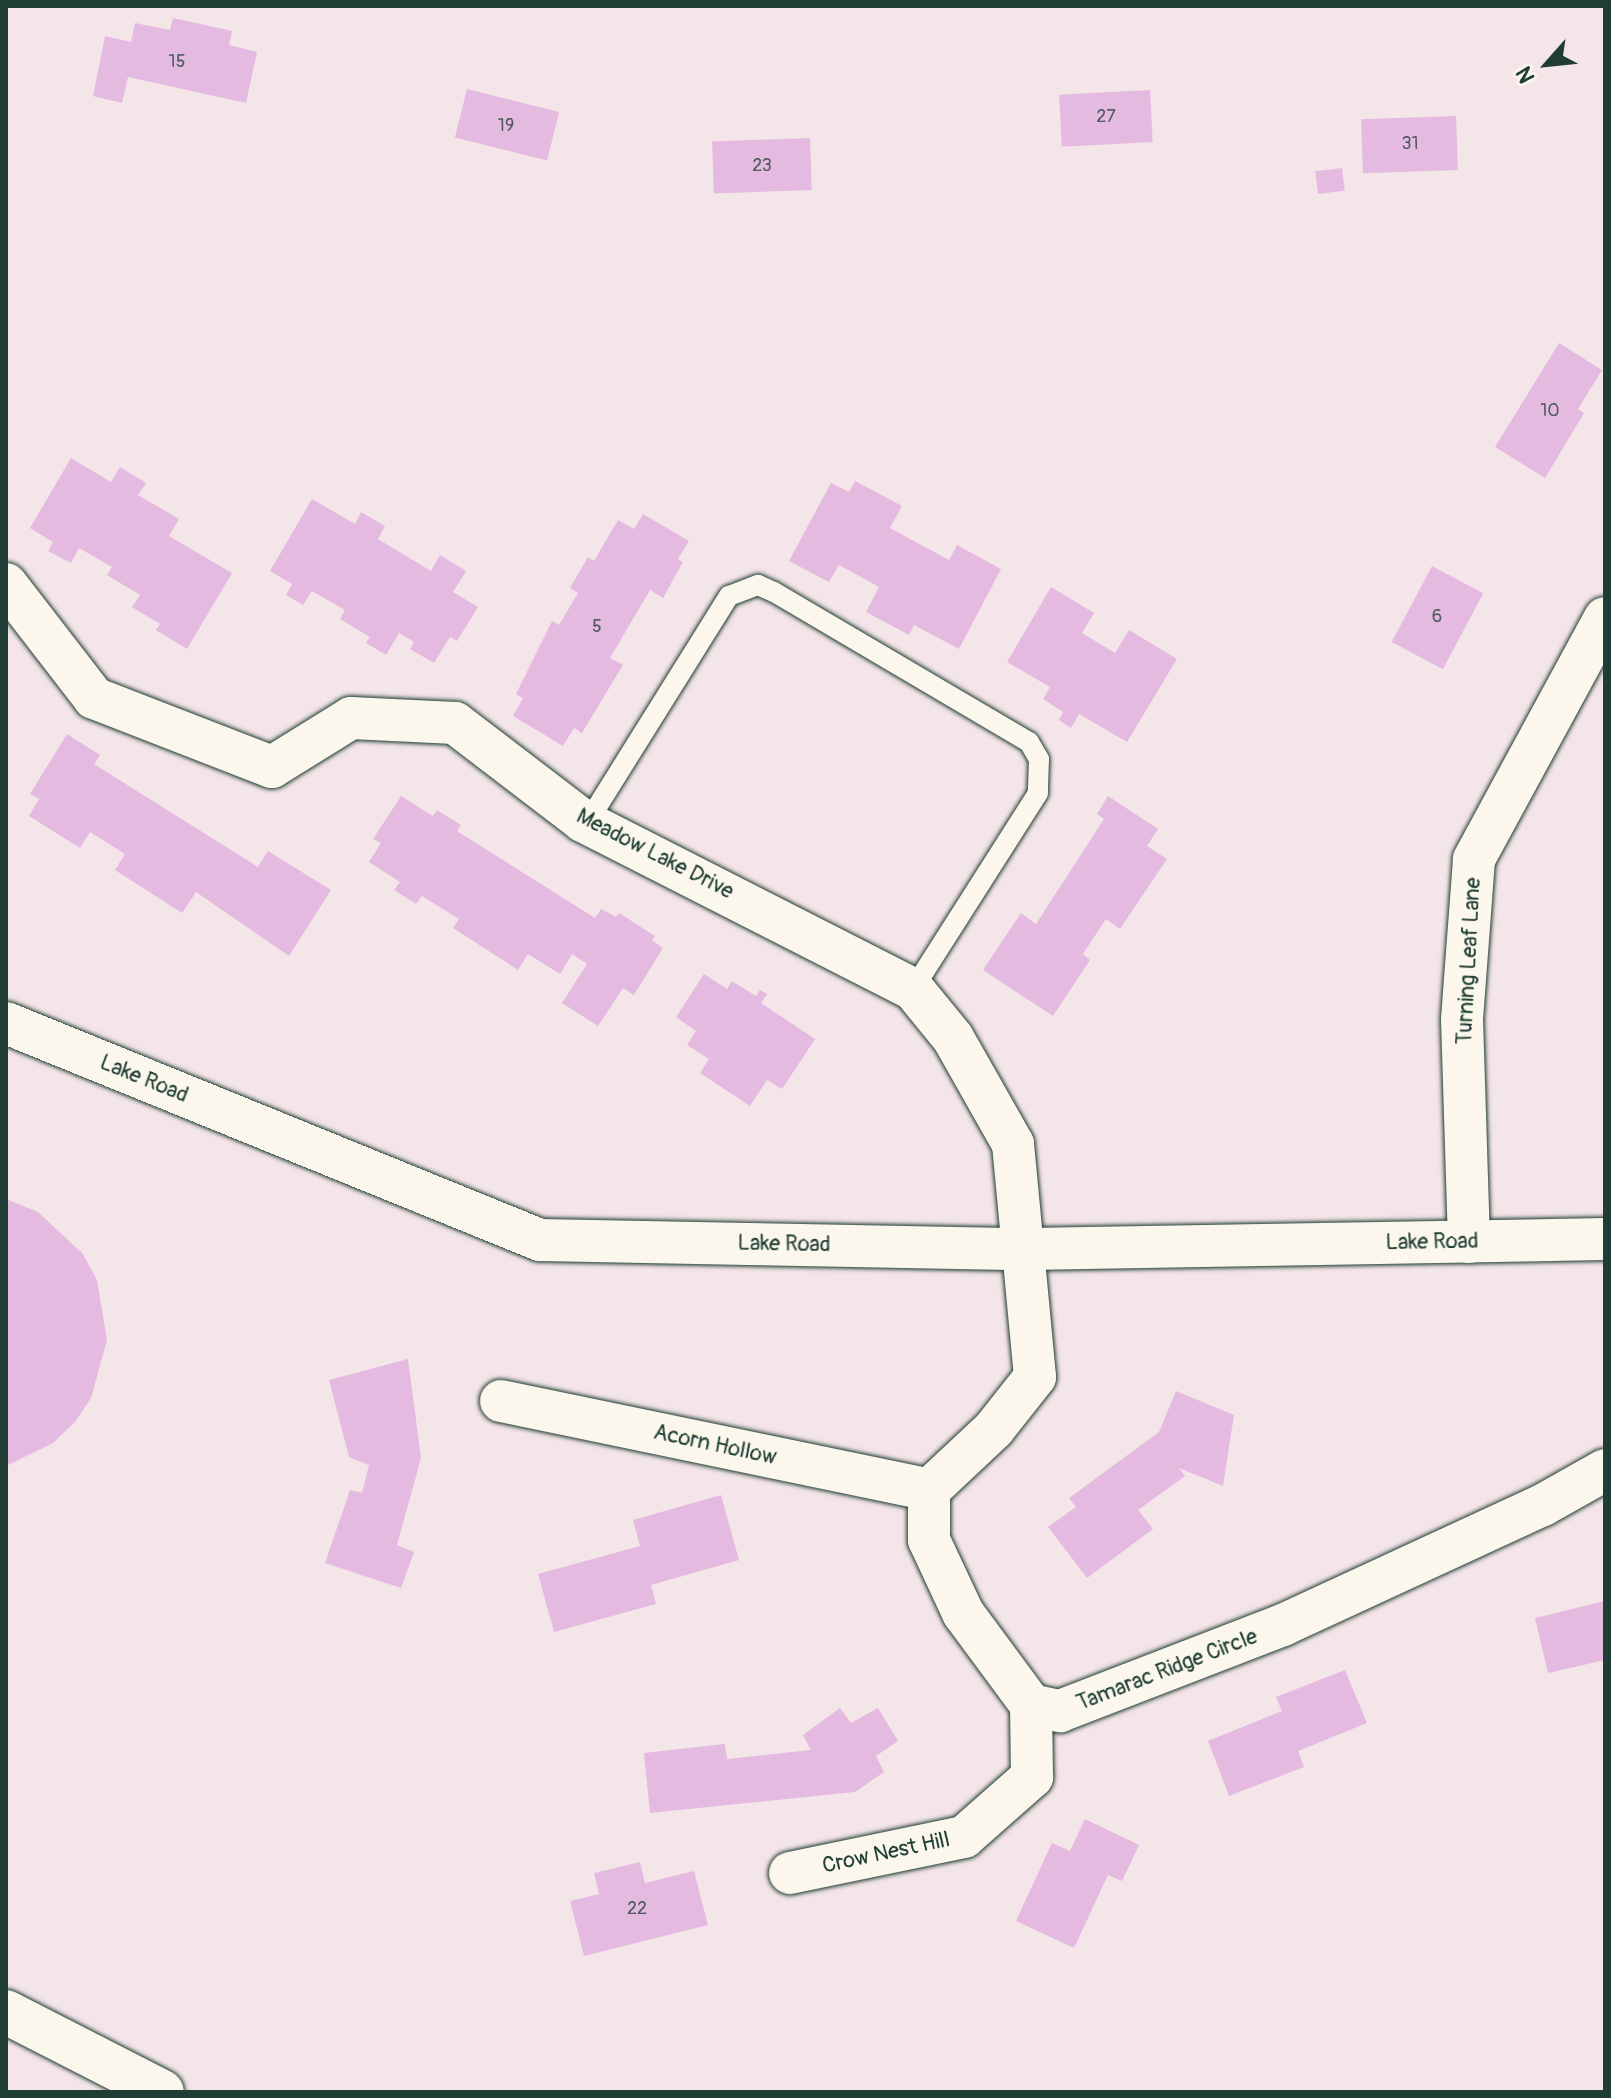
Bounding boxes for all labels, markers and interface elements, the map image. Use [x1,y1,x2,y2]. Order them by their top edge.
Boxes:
north arrow [1507,24,1587,104]
house number: 15 [169,51,185,73]
text: N [1510,62,1541,88]
house number: 27 [1096,106,1116,128]
house number: 19 [498,115,514,137]
house number: 31 [1401,133,1419,155]
house number: 23 [752,155,772,177]
house number: 10 [1540,400,1560,422]
house number: 6 [1432,606,1442,628]
house number: 5 [592,616,602,638]
street label: Meadow Lake Drive [572,803,738,905]
street label: Turning Leaf Lane [1451,877,1487,1045]
street label: Lake Road [96,1049,192,1109]
street label: Lake Road [1385,1228,1479,1256]
street label: Lake Road [737,1230,831,1258]
street label: Acorn Hollow [651,1419,779,1471]
street label: Tamarac Ridge Circle [1073,1623,1261,1717]
street label: Crow Nest Hill [820,1827,952,1879]
house number: 22 [627,1898,647,1920]

